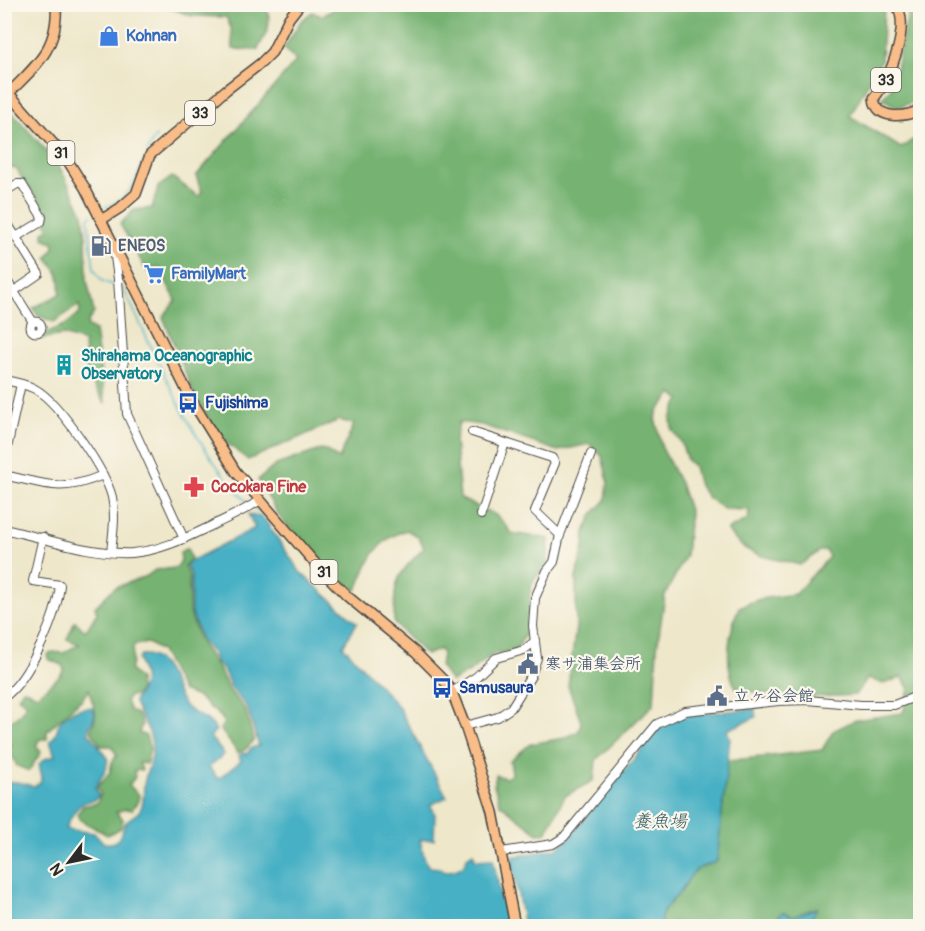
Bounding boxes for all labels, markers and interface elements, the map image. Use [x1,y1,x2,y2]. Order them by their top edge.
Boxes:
shop icon: Kohnan [97,24,121,48]
place label: Kohnan [126,26,177,46]
road number: 33 [871,68,901,92]
road number: 33 [185,101,215,125]
road number: 31 [48,141,74,165]
fuel station icon: ENEOS [89,234,113,258]
place label: ENEOS [118,236,165,256]
supermarket icon: FamilyMart [142,262,166,286]
place label: FamilyMart [171,264,246,284]
place label: Shirahama Oceanographic Observatory [81,346,253,384]
building icon: Shirahama Oceanographic Observatory [52,353,76,377]
bus stop icon: Fujishima [176,391,200,415]
place label: Fujishima [205,393,269,413]
pharmacy icon: Cocokara Fine [182,475,206,499]
place label: Cocokara Fine [211,477,307,497]
road number: 31 [310,560,338,584]
public building icon: 寒サ浦集会所 [516,652,540,676]
place label: 寒サ浦集会所 [545,654,641,674]
bus stop icon: Samusaura [430,676,454,700]
place label: Samusaura [459,678,534,698]
public building icon: 立ヶ谷会館 [705,684,729,708]
place label: 立ヶ谷会館 [734,686,814,706]
water label: 養魚場 [633,810,689,833]
north arrow [39,832,99,892]
text: N [46,859,68,879]

